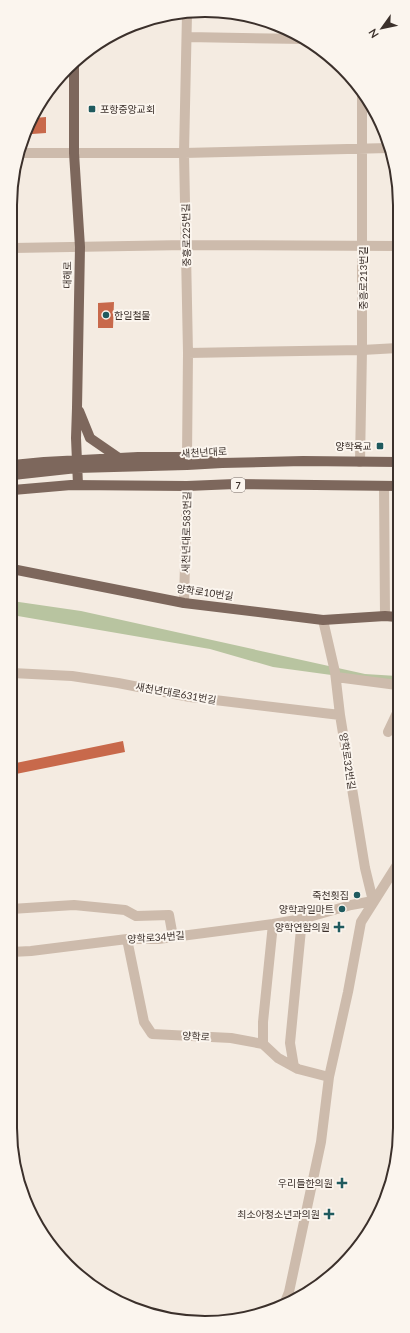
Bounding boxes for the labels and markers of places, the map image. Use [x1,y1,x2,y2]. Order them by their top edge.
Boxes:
place label: 포항중앙교회 [100,103,155,115]
marker: 포항중앙교회 [87,104,97,114]
place label: 한일철물 [114,309,151,321]
marker: 한일철물 [101,310,111,320]
place label: 양학육교 [335,440,372,452]
marker: 양학육교 [375,441,385,451]
place label: 죽천횟집 [312,889,349,901]
marker: 죽천횟집 [352,890,362,900]
place label: 양학과일마트 [279,903,334,915]
marker: 양학과일마트 [337,904,347,914]
place label: 양학연합의원 [275,921,330,933]
marker: 양학연합의원 [333,921,345,933]
place label: 우리들한의원 [278,1177,333,1189]
marker: 우리들한의원 [336,1177,348,1189]
place label: 최소아청소년과의원 [237,1208,320,1220]
marker: 최소아청소년과의원 [323,1208,335,1220]

